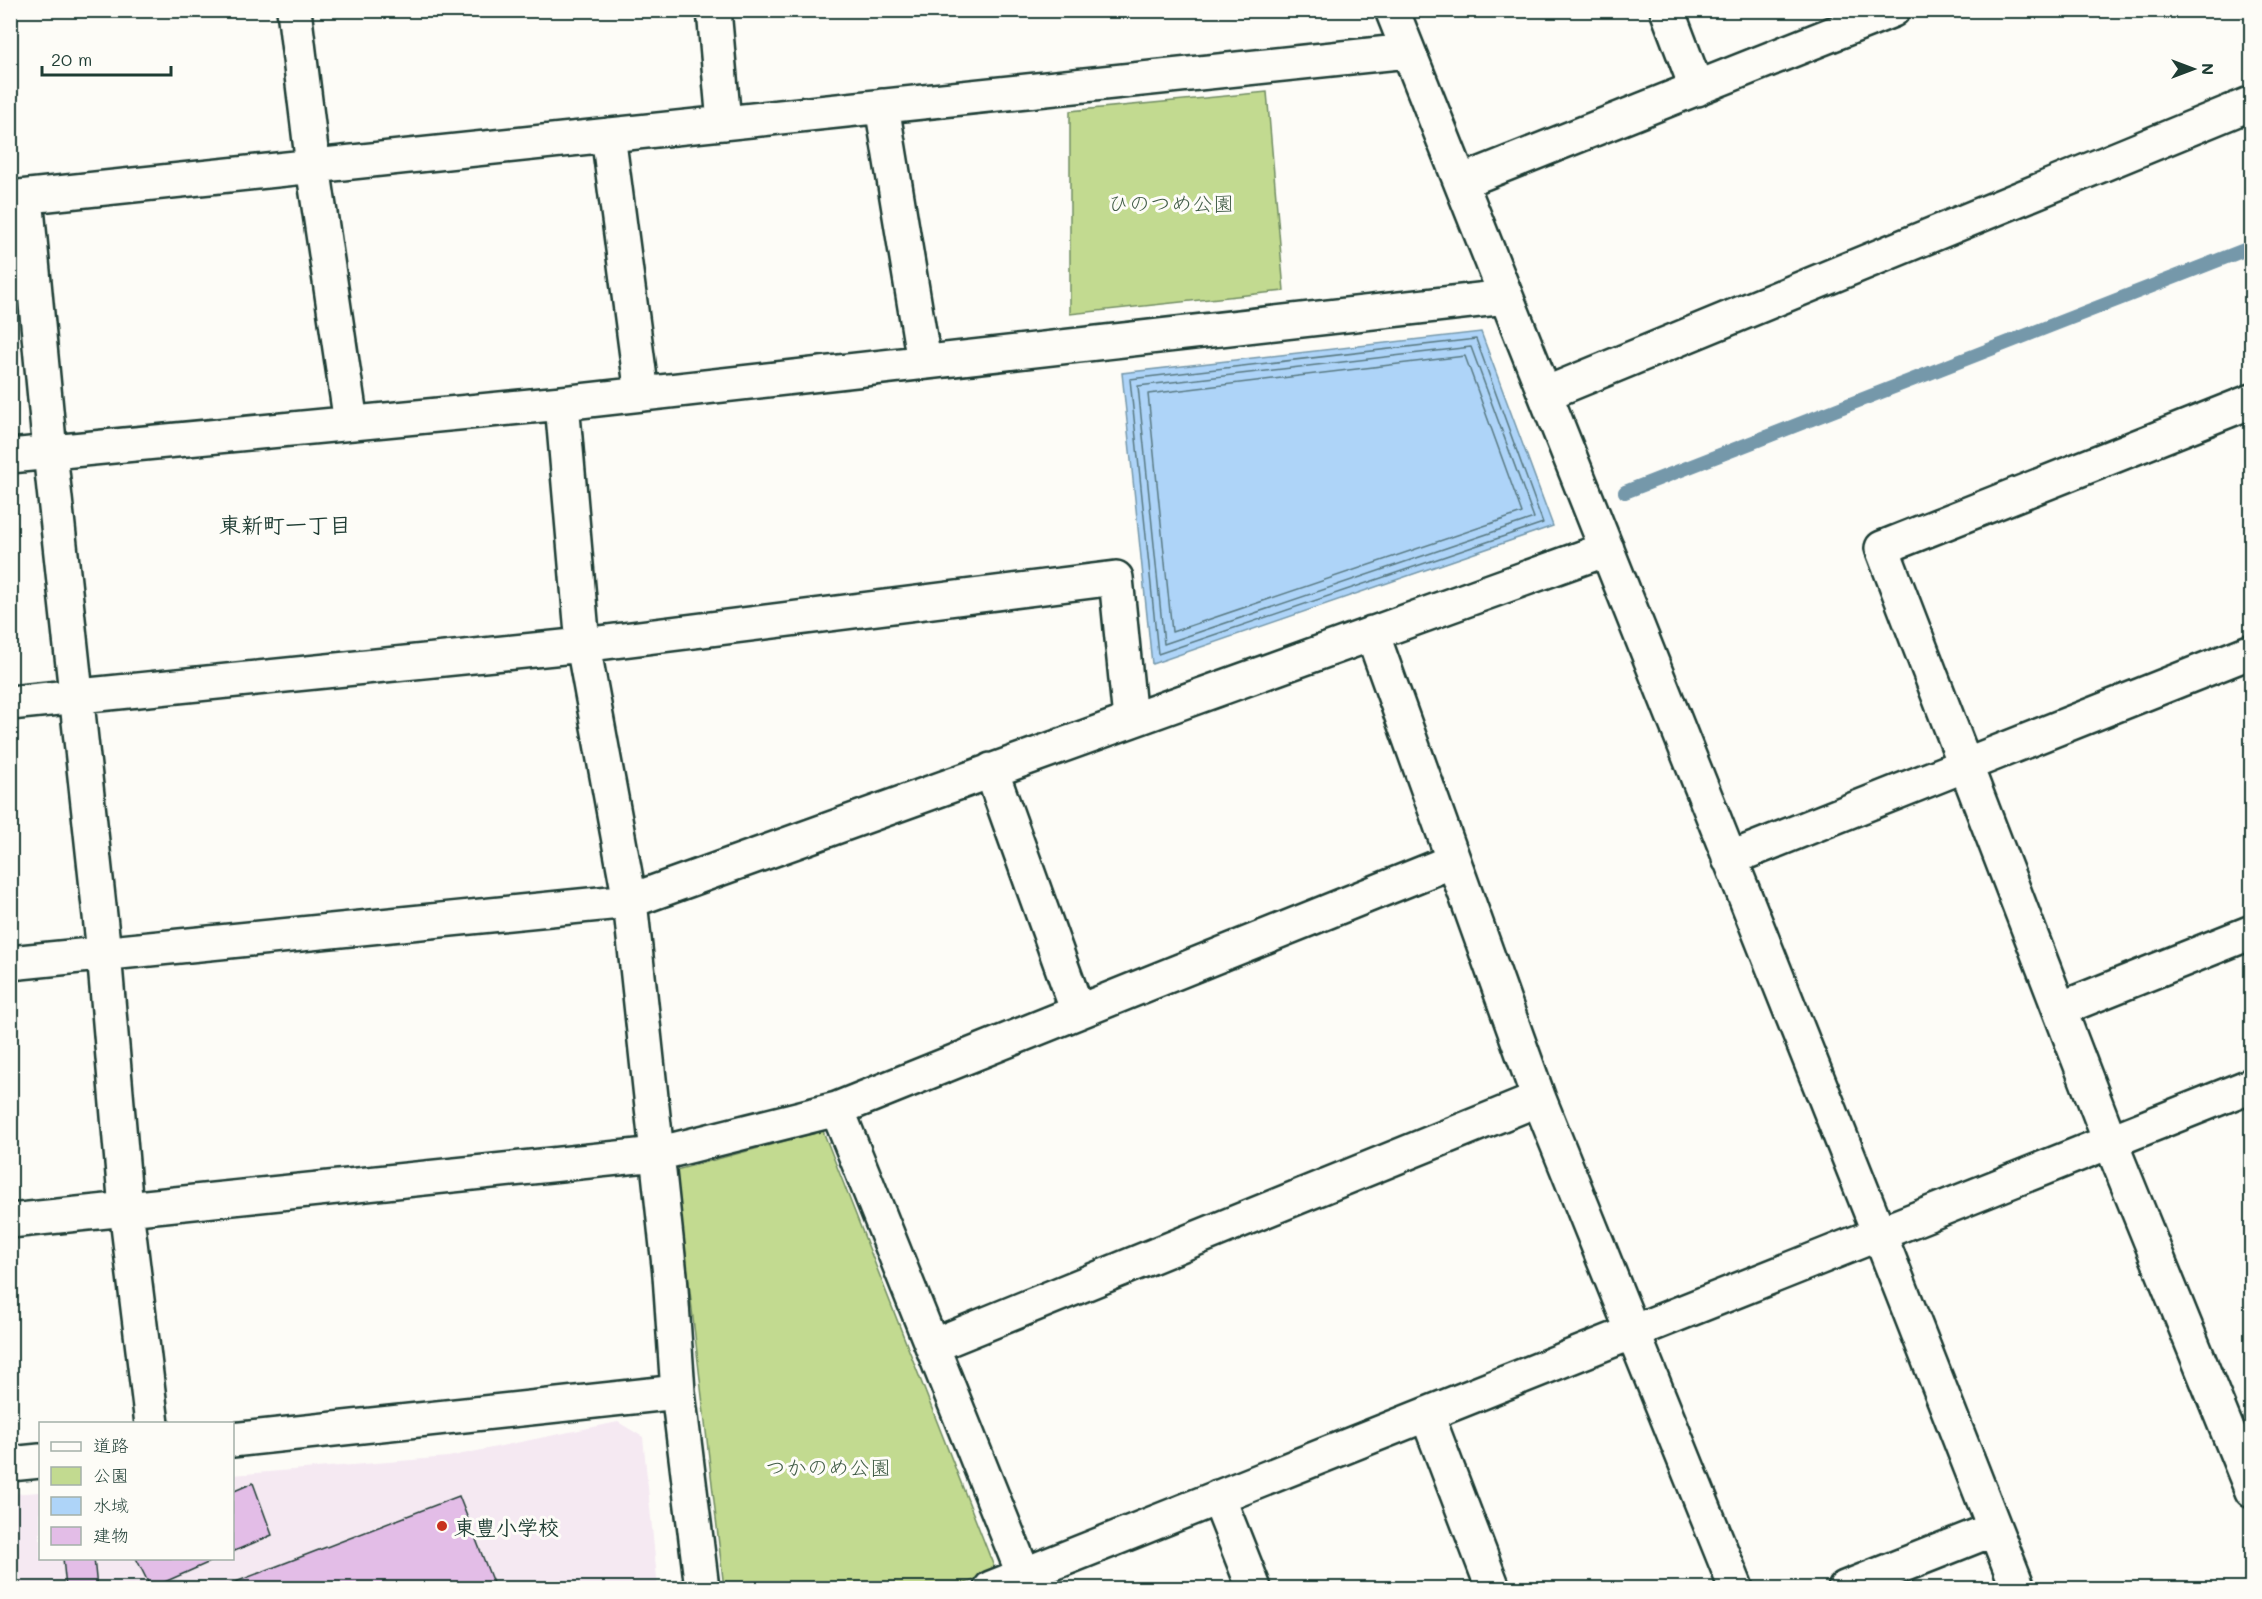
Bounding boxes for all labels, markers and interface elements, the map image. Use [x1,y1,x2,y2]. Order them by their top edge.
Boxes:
scale bar [42,39,171,77]
north arrow [2163,39,2223,99]
text: 20 m [51,47,92,71]
text: N [2198,63,2219,75]
park label: ひのつめ公園 [1108,189,1234,216]
district label: 東新町一丁目 [219,510,351,539]
legend [39,1422,234,1560]
text: 道路 [93,1433,129,1457]
park label: つかのめ公園 [765,1453,891,1480]
text: 公園 [93,1463,129,1487]
text: 水域 [93,1493,129,1517]
place label: 東豊小学校 [454,1513,559,1540]
marker: 東豊小学校 [435,1519,449,1533]
text: 建物 [93,1523,129,1547]

